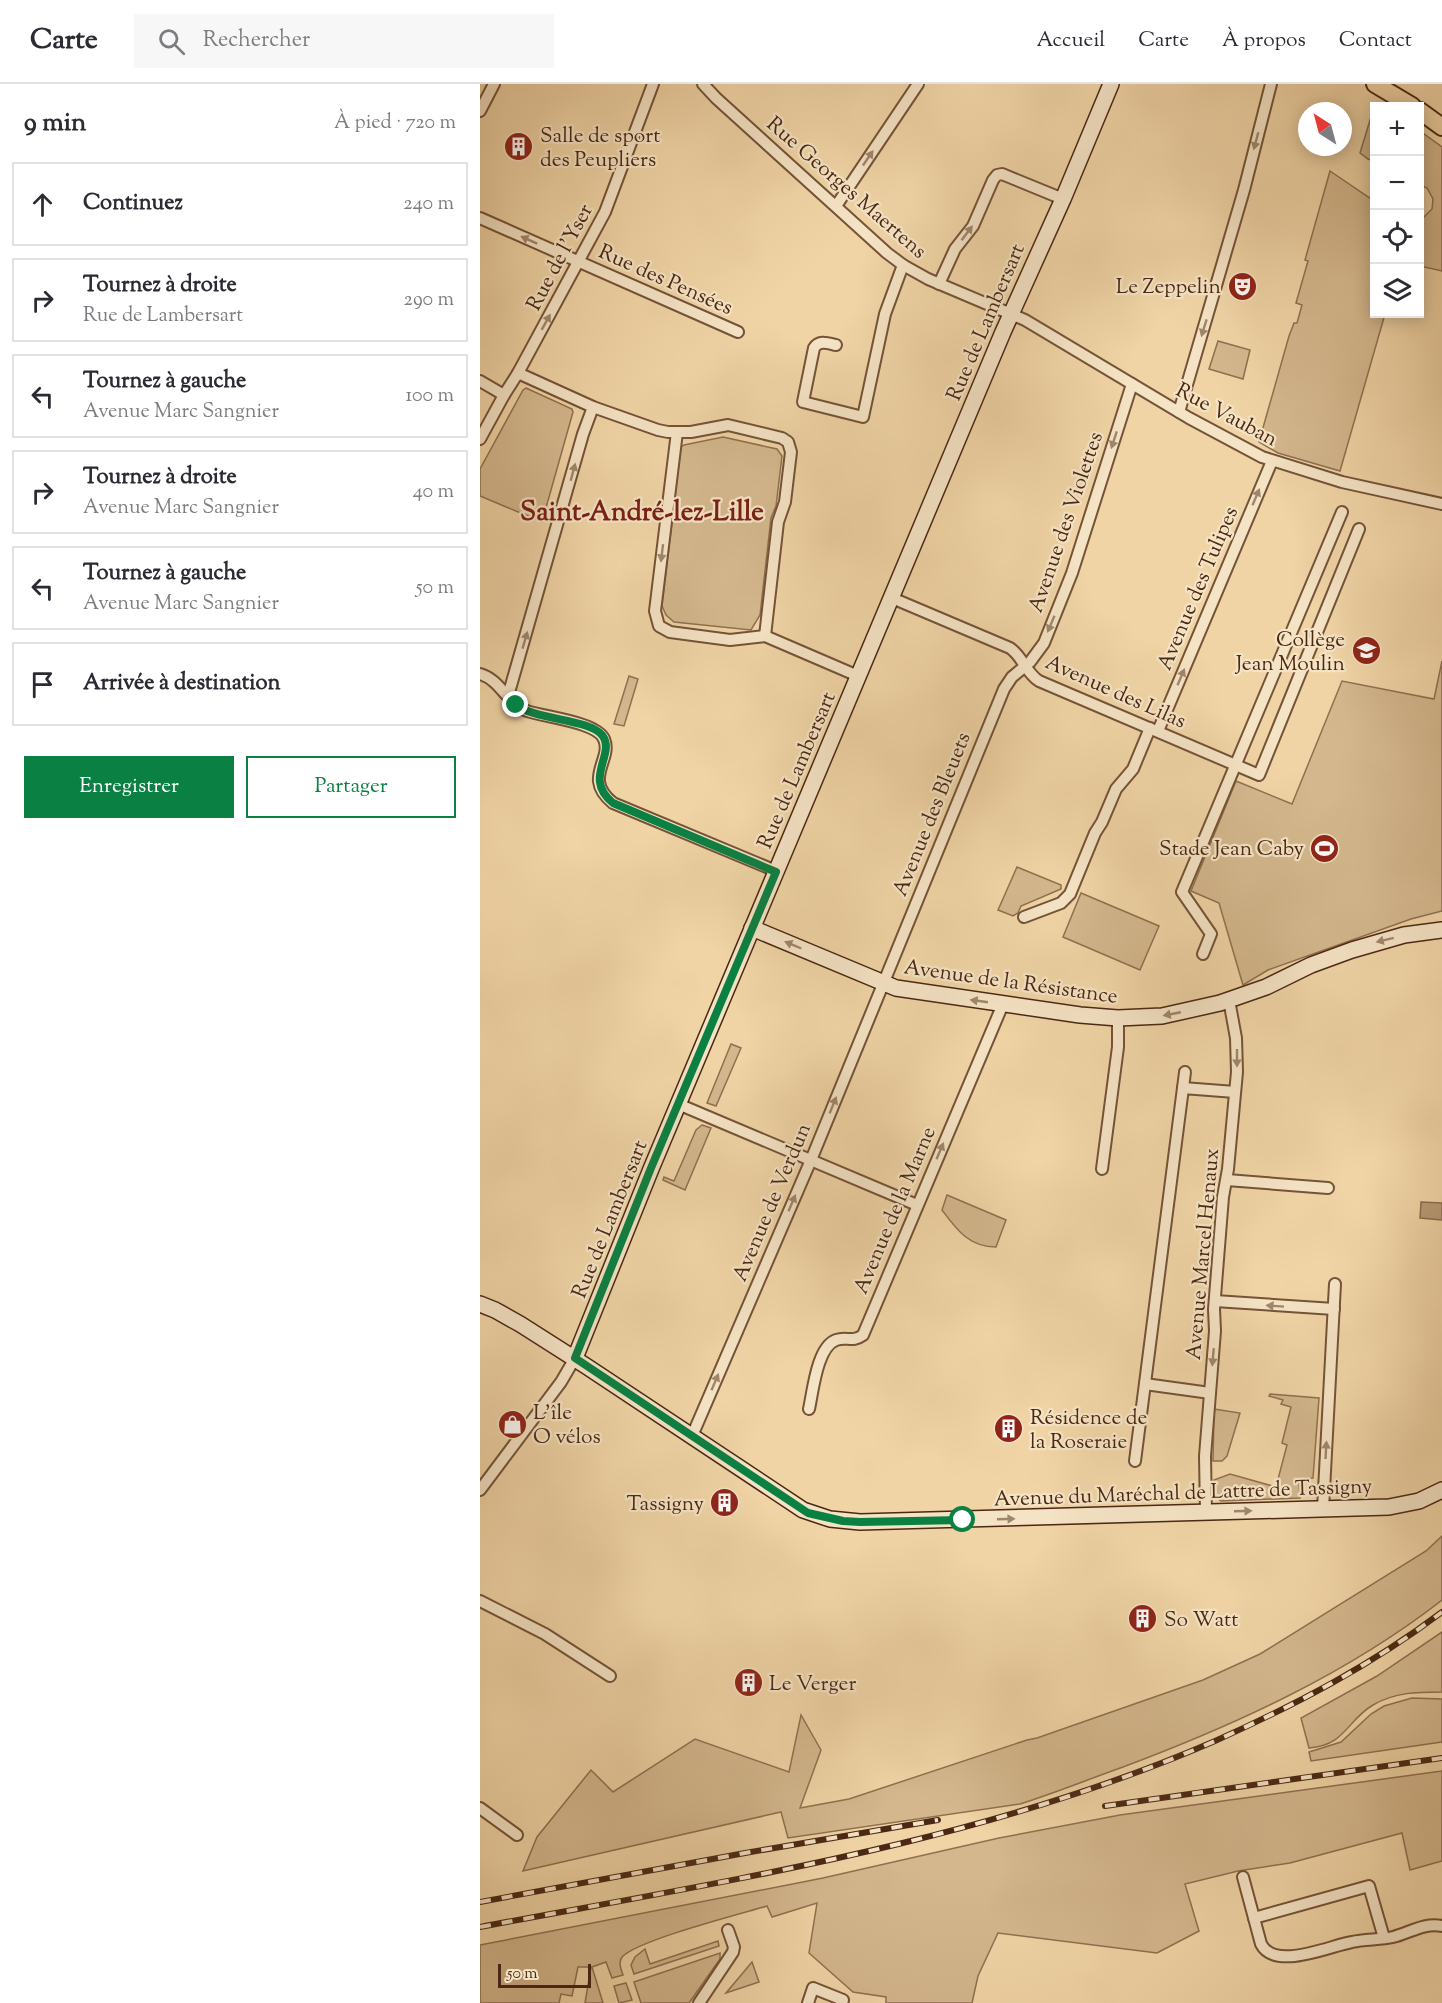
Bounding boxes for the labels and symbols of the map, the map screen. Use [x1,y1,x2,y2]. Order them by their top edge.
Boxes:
north arrow [1298,102,1352,156]
street label: Rue Georges Maertens [759,110,932,267]
place label: Salle de sport des Peupliers [540,122,660,176]
building icon: Salle de sport des Peupliers [503,131,535,163]
one-way arrow [1251,132,1260,150]
one-way arrow [863,150,874,166]
street label: Rue de l'Yser [520,199,602,317]
one-way arrow [961,226,973,241]
one-way arrow [520,235,538,245]
street label: Rue des Pensées [593,238,737,324]
street label: Rue de Lambersart [940,240,1033,406]
theatre icon: Le Zeppelin [1226,270,1258,302]
place label: Le Zeppelin [1116,273,1221,303]
one-way arrow [541,313,551,330]
one-way arrow [1199,319,1208,337]
street label: Rue Vauban [1170,376,1282,455]
street label: Avenue des Violettes [1022,428,1112,617]
one-way arrow [1109,431,1119,449]
one-way arrow [568,462,578,481]
one-way arrow [1252,488,1261,506]
district label: Saint-André-lez-Lille [520,494,764,533]
street label: Avenue des Tulipes [1151,502,1247,675]
one-way arrow [657,544,667,563]
one-way arrow [1046,615,1055,633]
place label: Collège Jean Moulin [1235,626,1345,680]
one-way arrow [521,631,530,649]
school or university icon: Collège Jean Moulin [1350,635,1382,667]
street label: Avenue des Lilas [1040,648,1190,737]
one-way arrow [1177,668,1186,686]
street label: Rue de Lambersart [751,688,844,854]
route end [502,691,528,717]
street label: Avenue des Bleuets [886,728,979,901]
sports icon: Stade Jean Caby [1309,832,1341,864]
place label: Stade Jean Caby [1159,835,1305,865]
one-way arrow [1375,936,1394,946]
one-way arrow [784,940,802,950]
street label: Avenue de la Résistance [902,953,1120,1013]
one-way arrow [969,996,988,1005]
one-way arrow [1162,1010,1181,1019]
one-way arrow [1232,1049,1242,1068]
one-way arrow [828,1096,838,1114]
street label: Avenue de Verdun [726,1119,820,1287]
street label: Avenue de la Marne [847,1122,945,1299]
street label: Rue de Lambersart [565,1136,656,1303]
one-way arrow [935,1142,945,1160]
street label: Avenue Marcel Henaux [1180,1147,1228,1361]
one-way arrow [788,1194,797,1212]
one-way arrow [1266,1301,1285,1310]
one-way arrow [1208,1347,1218,1366]
one-way arrow [710,1373,720,1391]
place label: L'île O vélos [533,1399,601,1453]
place label: Résidence de la Roseraie [1030,1404,1147,1458]
shop icon: L'île O vélos [496,1408,528,1440]
building icon: Résidence de la Roseraie [993,1413,1025,1445]
one-way arrow [1321,1441,1331,1460]
street label: Avenue du Maréchal de Lattre de Tassigny [993,1472,1373,1516]
building icon: Tassigny [709,1487,741,1519]
place label: Tassigny [627,1490,705,1520]
route start [949,1506,975,1532]
one-way arrow [1233,1506,1252,1516]
one-way arrow [996,1514,1015,1523]
building icon: So Watt [1127,1603,1159,1635]
place label: So Watt [1164,1606,1238,1636]
building icon: Le Verger [732,1667,764,1699]
place label: Le Verger [769,1670,856,1700]
scale bar [498,1961,591,1988]

